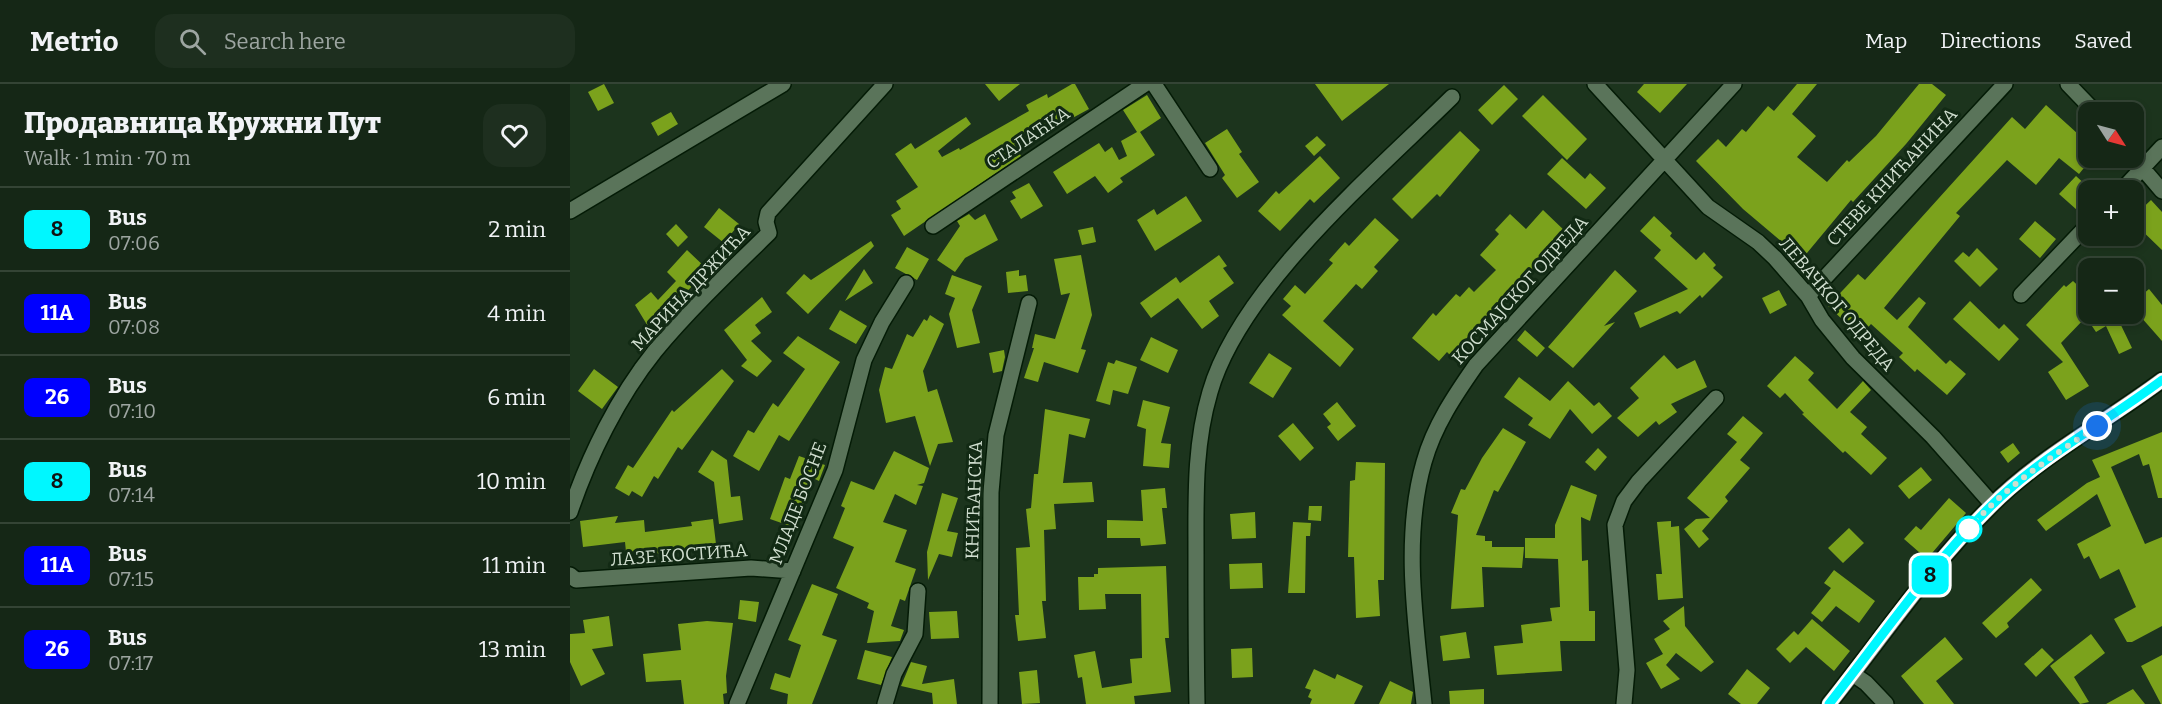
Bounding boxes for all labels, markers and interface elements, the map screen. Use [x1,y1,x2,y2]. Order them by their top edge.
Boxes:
search box [155,14,575,68]
text: Metrio [30,25,119,58]
icon: search [176,25,209,58]
text: Search here [224,28,346,55]
text: Map [1865,28,1907,54]
text: Directions [1940,28,2041,54]
text: Saved [2074,28,2132,54]
street label: СТАЛАЋКА [982,102,1074,174]
north arrow [2078,102,2144,168]
map controls [2078,102,2144,324]
street label: СТЕВЕ КНИЋАНИНА [1822,103,1962,251]
button: heart [483,104,546,167]
text: Продавница Кружни Пут [24,107,381,140]
text: Walk · 1 min · 70 m [24,146,191,170]
button: + [2078,180,2144,246]
text: Bus [108,204,147,231]
street label: КОСМАЈСКОГ ОДРЕДА [1447,211,1593,369]
text: 8 [51,216,63,242]
text: 2 min [488,216,546,243]
street label: МАРИНА ДРЖИЋА [627,220,755,355]
text: 07:06 [108,231,160,255]
street label: ЛЕВАЧКОГ ОДРЕДА [1775,233,1900,376]
button: − [2078,258,2144,324]
text: Bus [108,288,147,315]
text: 11А [40,300,74,326]
text: 4 min [487,300,546,327]
text: 07:08 [108,315,160,339]
text: Bus [108,372,147,399]
text: 26 [45,384,69,410]
text: 6 min [487,384,546,411]
text: 07:10 [108,399,156,423]
your location [2082,411,2112,441]
street label: МЛАДЕ БОСНЕ [765,439,831,567]
street label: КНИЋАНСКА [961,440,987,560]
text: Bus [108,456,147,483]
text: 8 [51,468,63,494]
text: 10 min [477,468,546,495]
text: 07:14 [108,483,155,507]
unlabelled marker [1956,516,1982,542]
street label: ЛАЗЕ КОСТИЋА [610,539,749,571]
text: Bus [108,540,147,567]
text: 11А [40,552,74,578]
text: 11 min [482,552,546,579]
line badge: 8 [1910,556,1950,594]
text: 8 [1924,562,1936,588]
text: 07:15 [108,567,154,591]
text: Bus [108,624,147,651]
text: 26 [45,636,69,662]
text: 13 min [479,636,546,663]
text: 07:17 [108,651,153,675]

